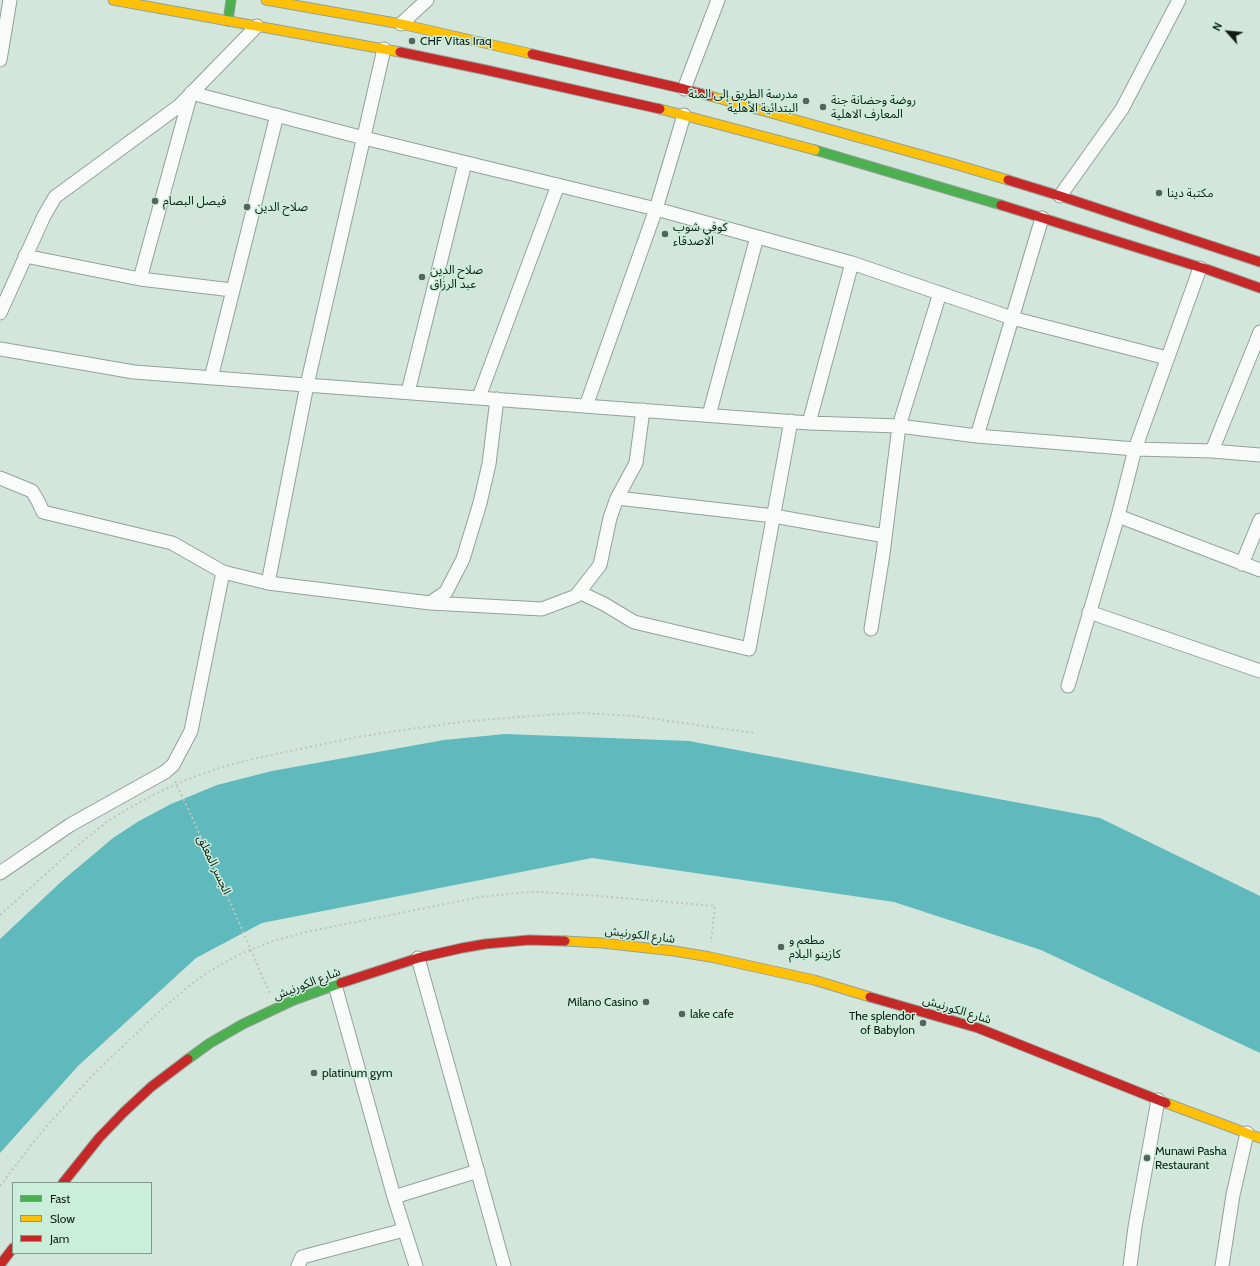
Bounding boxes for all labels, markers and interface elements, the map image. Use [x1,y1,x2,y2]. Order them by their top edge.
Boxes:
north arrow [1208,12,1248,52]
text: N [1209,20,1225,33]
place label: CHF Vitas Iraq [420,34,492,48]
marker: CHF Vitas Iraq [407,36,417,46]
place label: مدرسة الطريق إلى المئة البتدائية الأهلية [688,87,798,115]
place label: روضة وحضانة جنة المعارف الاهلية [831,93,916,121]
marker: مدرسة الطريق إلى المئة البتدائية الأهلية [801,96,811,106]
marker: روضة وحضانة جنة المعارف الاهلية [818,102,828,112]
place label: مكتبة دينا [1167,186,1213,200]
marker: مكتبة دينا [1154,188,1164,198]
place label: فيصل البصام [163,194,226,208]
marker: فيصل البصام [150,196,160,206]
place label: صلاح الدين [255,200,308,214]
marker: صلاح الدين [242,202,252,212]
place label: كوفي شوب الاصدقاء [673,220,727,248]
marker: كوفي شوب الاصدقاء [660,229,670,239]
place label: صلاح الدين عبد الرزاق [430,263,483,291]
marker: صلاح الدين عبد الرزاق [417,272,427,282]
street label: الجسر المعلق [194,833,234,897]
street label: شارع الكورنيش [604,924,676,946]
place label: مطعم و كازينو البلام [789,933,841,961]
marker: مطعم و كازينو البلام [776,942,786,952]
street label: شارع الكورنيش [271,965,343,1003]
street label: شارع الكورنيش [921,993,993,1027]
place label: Milano Casino [567,995,638,1009]
marker: Milano Casino [641,997,651,1007]
place label: lake cafe [690,1007,734,1021]
marker: lake cafe [677,1009,687,1019]
place label: The splendor of Babylon [849,1009,915,1037]
marker: The splendor of Babylon [918,1018,928,1028]
place label: platinum gym [322,1066,393,1080]
marker: platinum gym [309,1068,319,1078]
place label: Munawi Pasha Restaurant [1155,1144,1227,1172]
marker: Munawi Pasha Restaurant [1142,1153,1152,1163]
legend [12,1182,152,1254]
text: Fast [50,1191,70,1206]
text: Slow [50,1211,75,1226]
text: Jam [50,1231,69,1246]

